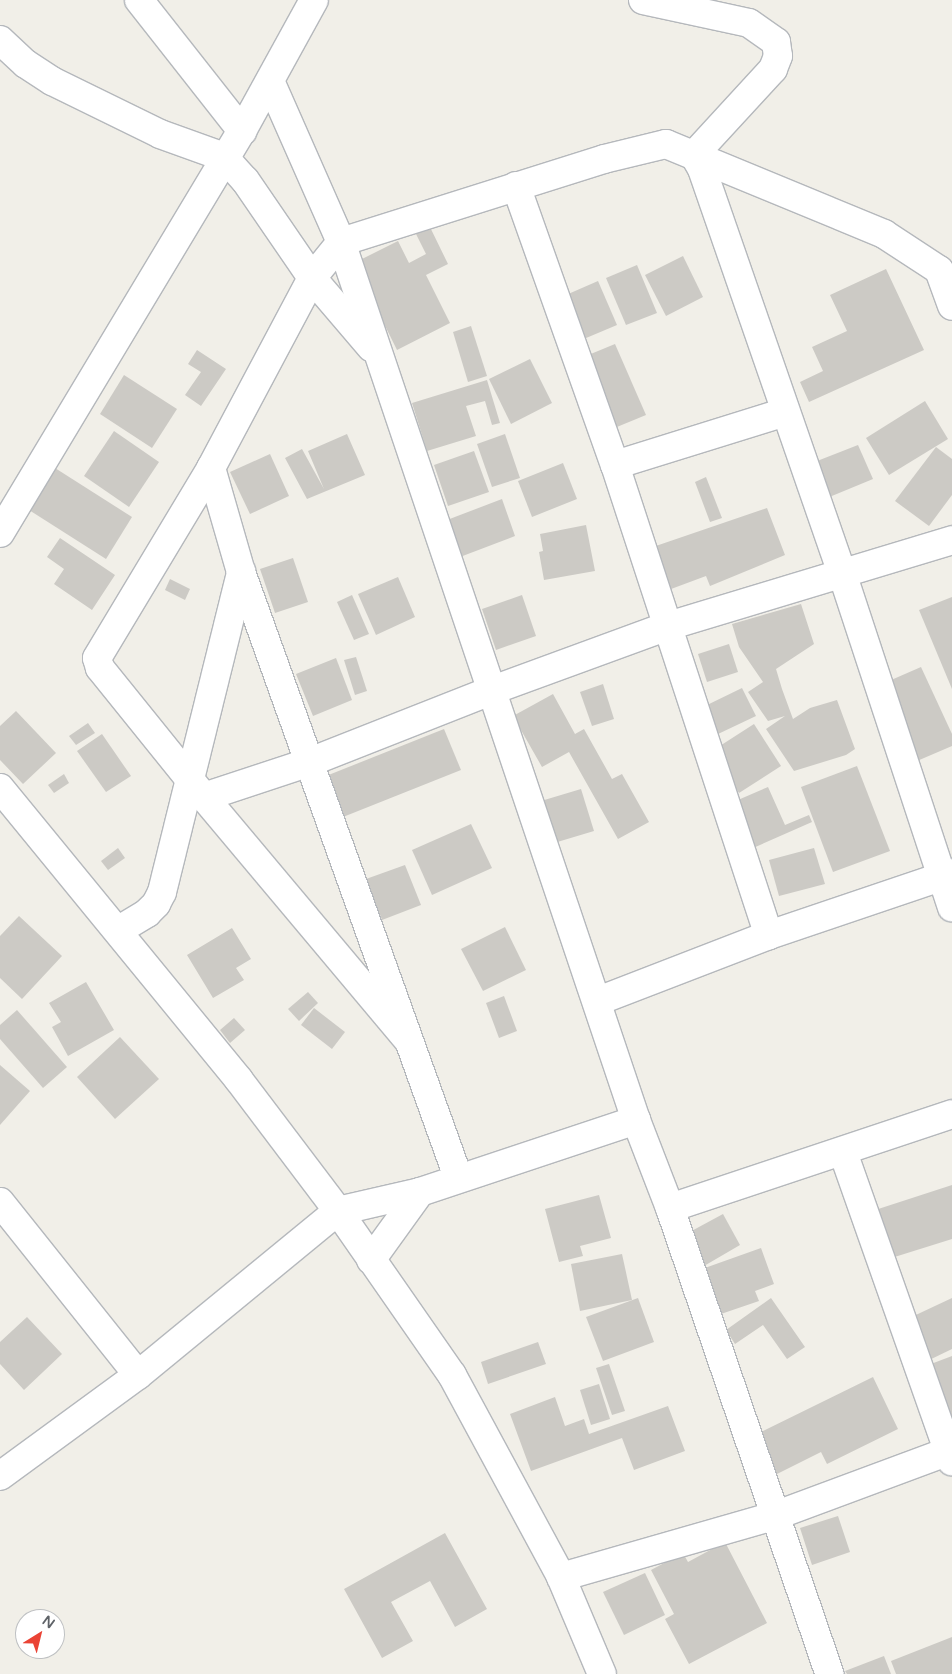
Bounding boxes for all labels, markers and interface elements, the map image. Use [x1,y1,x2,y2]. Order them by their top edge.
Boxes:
north arrow [15,1609,65,1659]
text: N [39,1612,58,1632]

